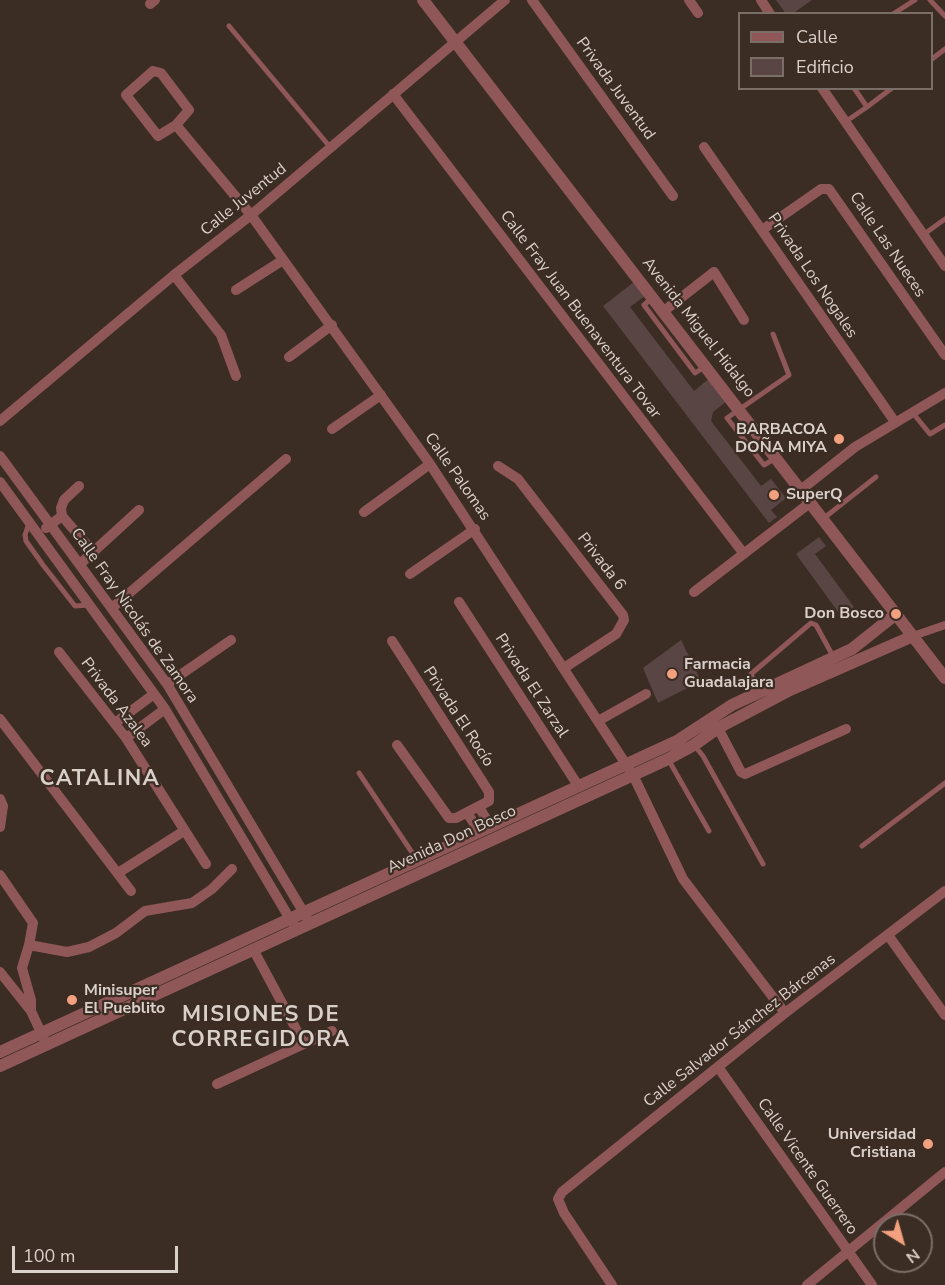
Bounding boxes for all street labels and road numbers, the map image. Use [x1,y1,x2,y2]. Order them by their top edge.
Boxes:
street label: Privada Juventud [571,34,659,144]
street label: Calle Juventud [197,160,291,240]
street label: Calle Las Nueces [845,189,929,301]
street label: Calle Fray Juan Buenaventura Tovar [495,207,665,423]
street label: Privada Los Nogales [763,210,861,342]
street label: Avenida Miguel Hidalgo [637,254,759,402]
street label: Calle Palomas [420,429,494,525]
street label: Calle Fray Nicolás de Zamora [66,525,202,707]
street label: Privada 6 [573,529,629,595]
street label: Privada El Zarzal [490,630,572,742]
street label: Privada Azalea [76,654,156,752]
street label: Privada El Rocío [418,663,498,771]
street label: Avenida Don Bosco [384,802,520,878]
street label: Calle Salvador Sánchez Bárcenas [640,950,840,1112]
street label: Calle Vicente Guerrero [753,1095,861,1239]

